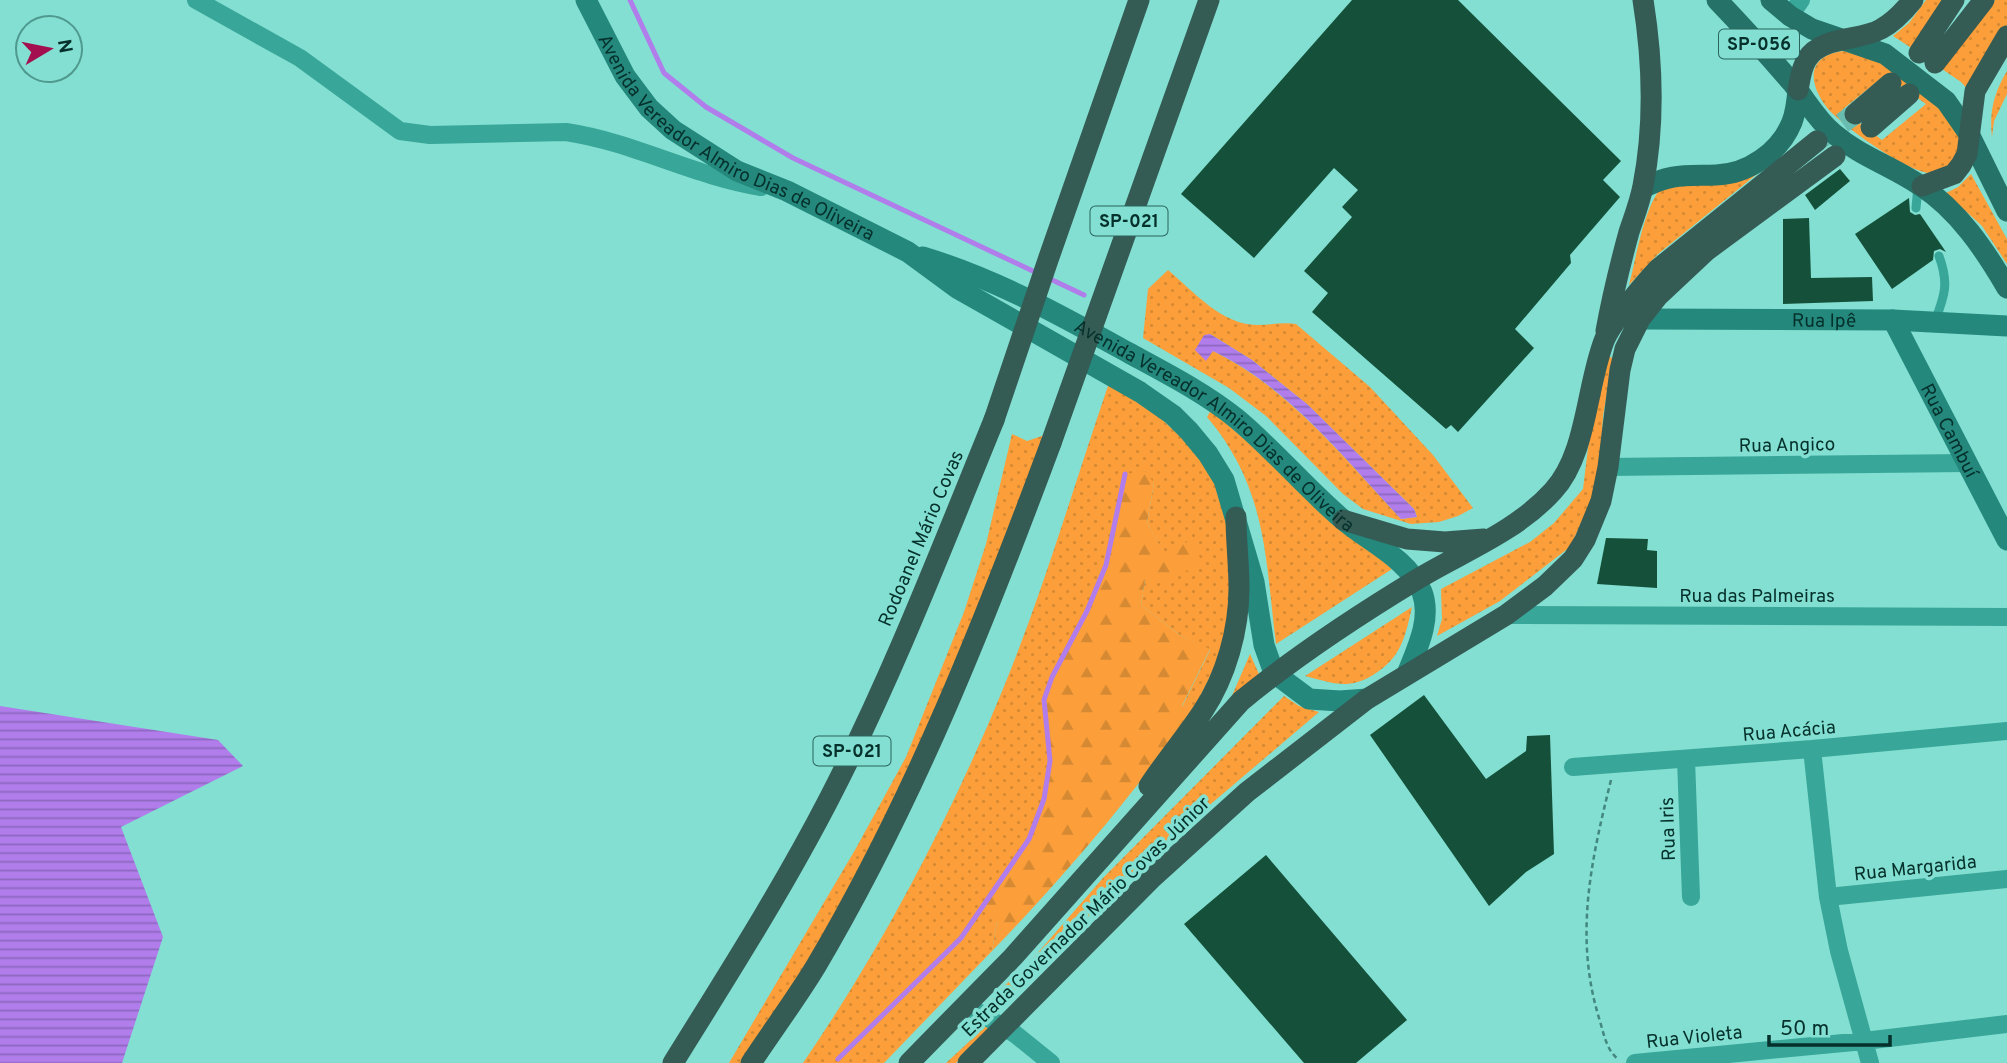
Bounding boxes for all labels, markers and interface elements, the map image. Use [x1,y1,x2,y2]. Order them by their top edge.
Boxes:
north arrow [14,14,84,84]
road number: SP-056 [1719,29,1799,58]
street label: Avenida Vereador Almiro Dias de Oliveira [591,30,878,247]
text: N [51,38,77,55]
road number: SP-021 [1090,206,1168,236]
street label: Rua Ipê [1792,310,1856,334]
street label: Avenida Vereador Almiro Dias de Oliveira [1069,315,1358,538]
street label: Rua Cambuí [1914,380,1984,484]
street label: Rua Angico [1739,433,1836,459]
street label: Rodoanel Mário Covas [874,447,970,631]
street label: Rua das Palmeiras [1679,585,1835,609]
street label: Rua Acácia [1742,716,1837,748]
road number: SP-021 [814,736,890,766]
street label: Estrada Governador Mário Covas Júnior [957,792,1216,1043]
street label: Rua Iris [1656,797,1682,861]
street label: Rua Margarida [1853,851,1978,887]
scale bar [1769,1004,1890,1048]
text: 50 m [1780,1016,1829,1043]
street label: Rua Violeta [1645,1021,1744,1055]

